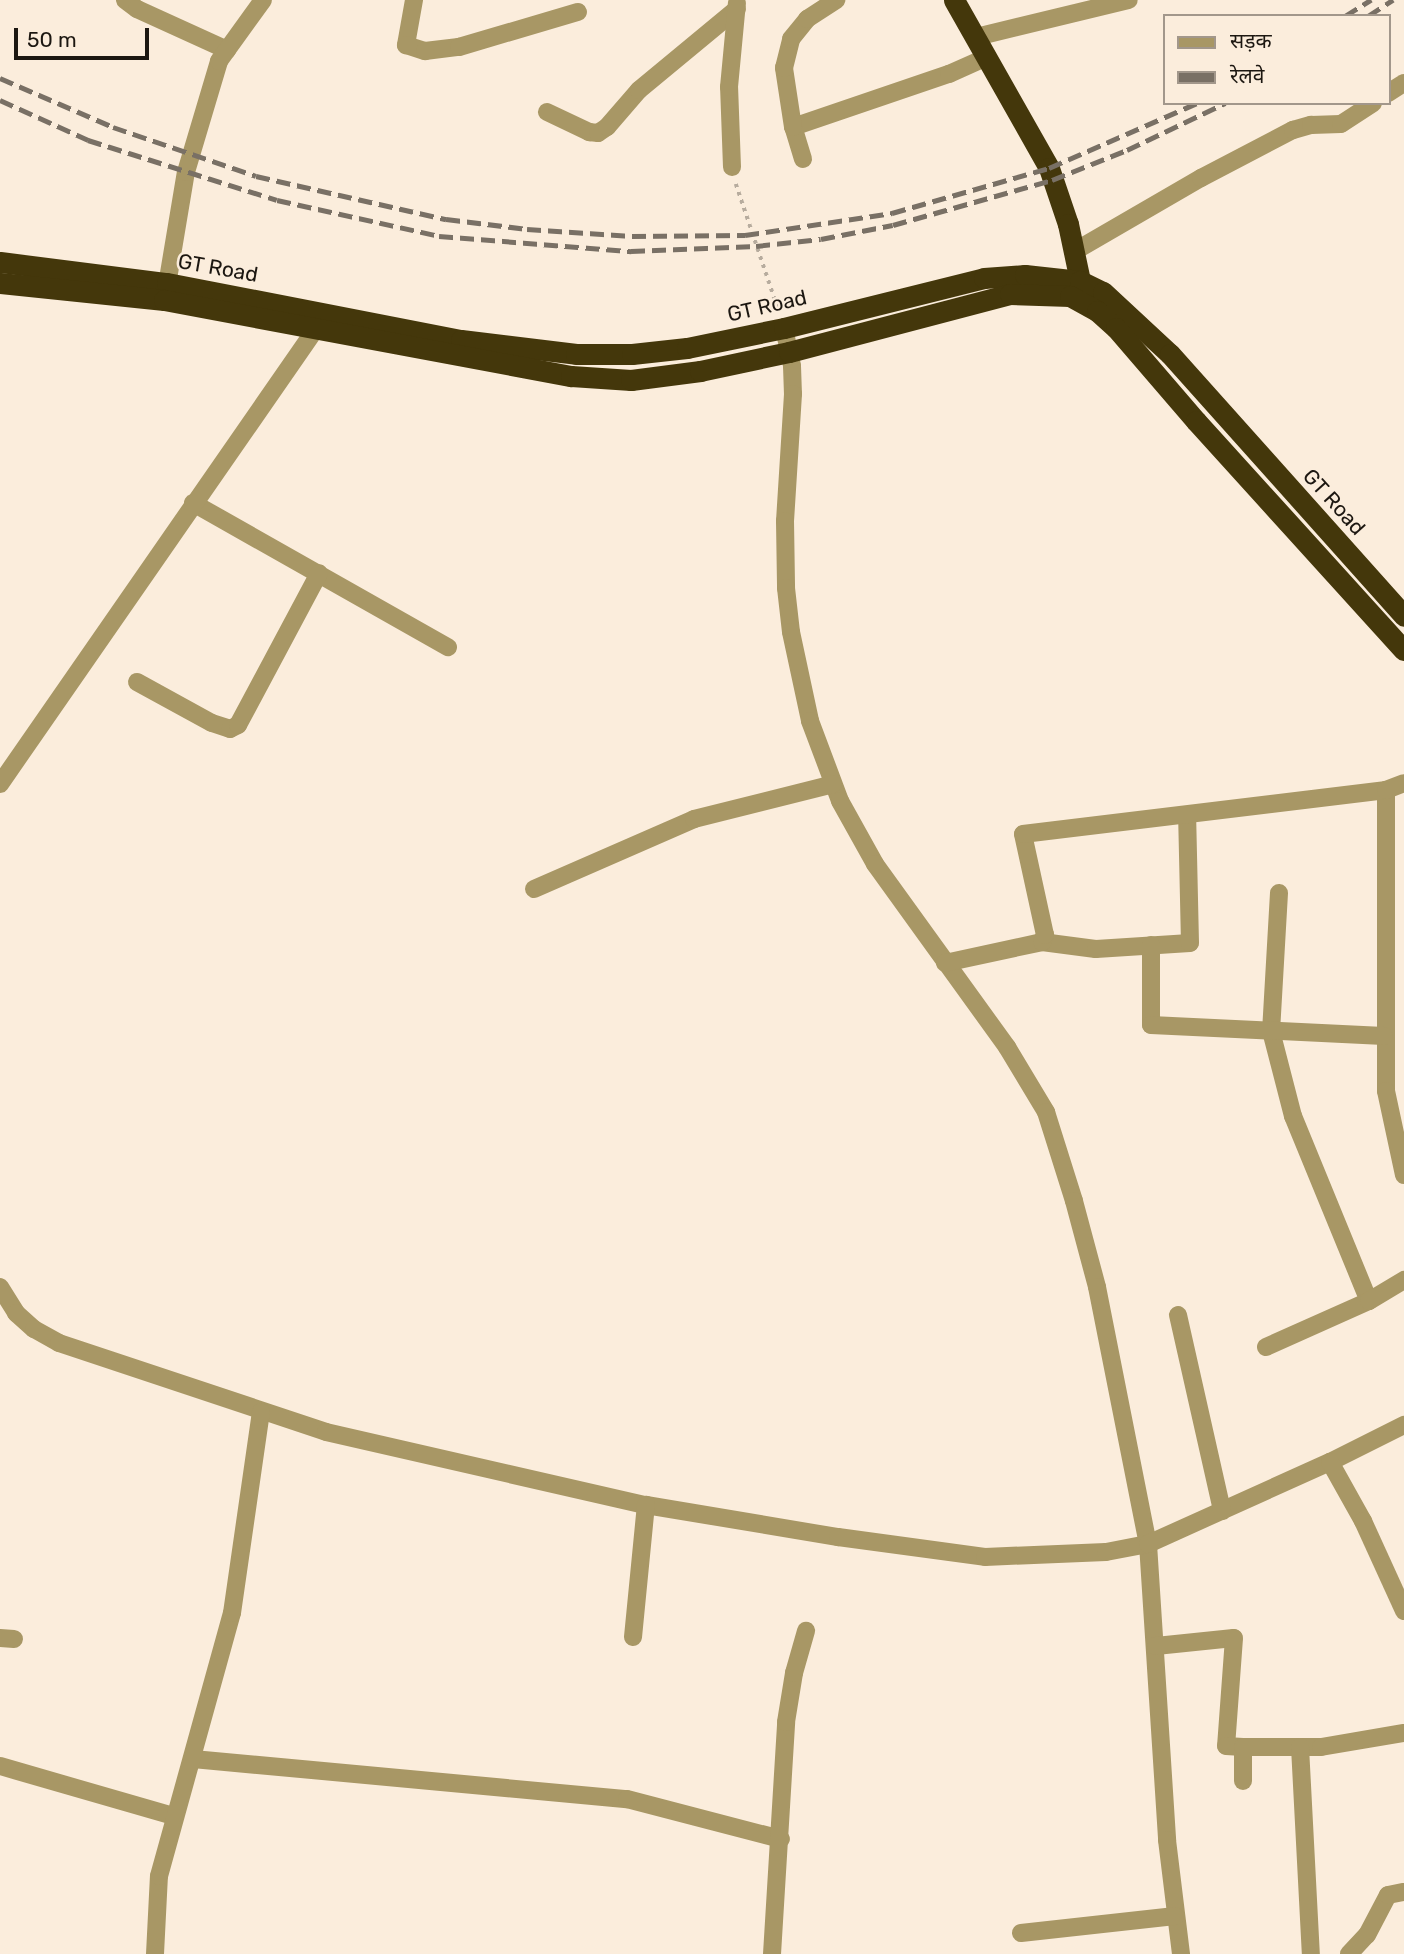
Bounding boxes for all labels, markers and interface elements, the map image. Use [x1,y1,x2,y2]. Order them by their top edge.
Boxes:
scale bar [18,14,152,58]
legend [1162,14,1390,105]
text: 50 m [27,27,77,52]
text: सड़क [1230,28,1272,53]
text: रेलवे [1230,63,1265,88]
street label: GT Road [176,249,260,287]
street label: GT Road [725,285,809,327]
street label: GT Road [1297,463,1371,541]

